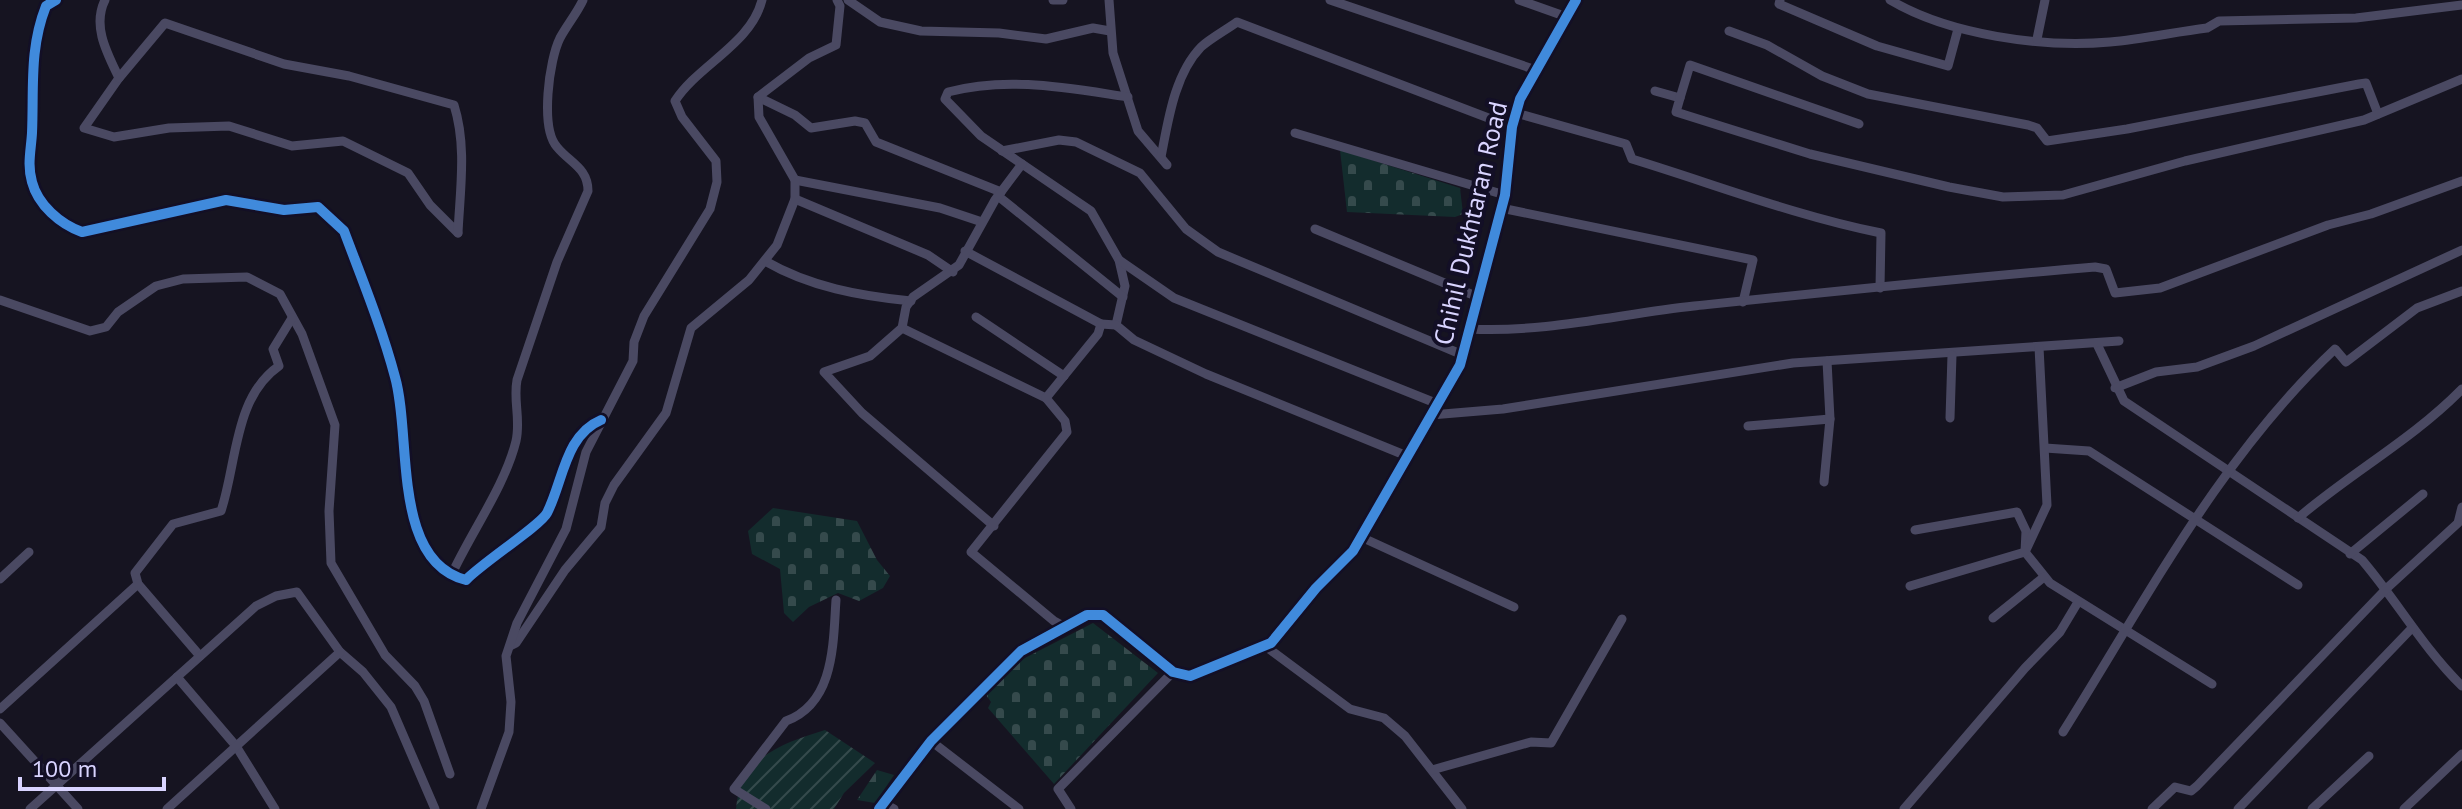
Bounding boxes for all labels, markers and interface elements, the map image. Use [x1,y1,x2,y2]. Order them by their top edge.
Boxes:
street label: Chihil Dukhtaran Road [1426,98,1514,348]
scale bar [20,741,164,791]
text: 100 m [32,753,97,784]

